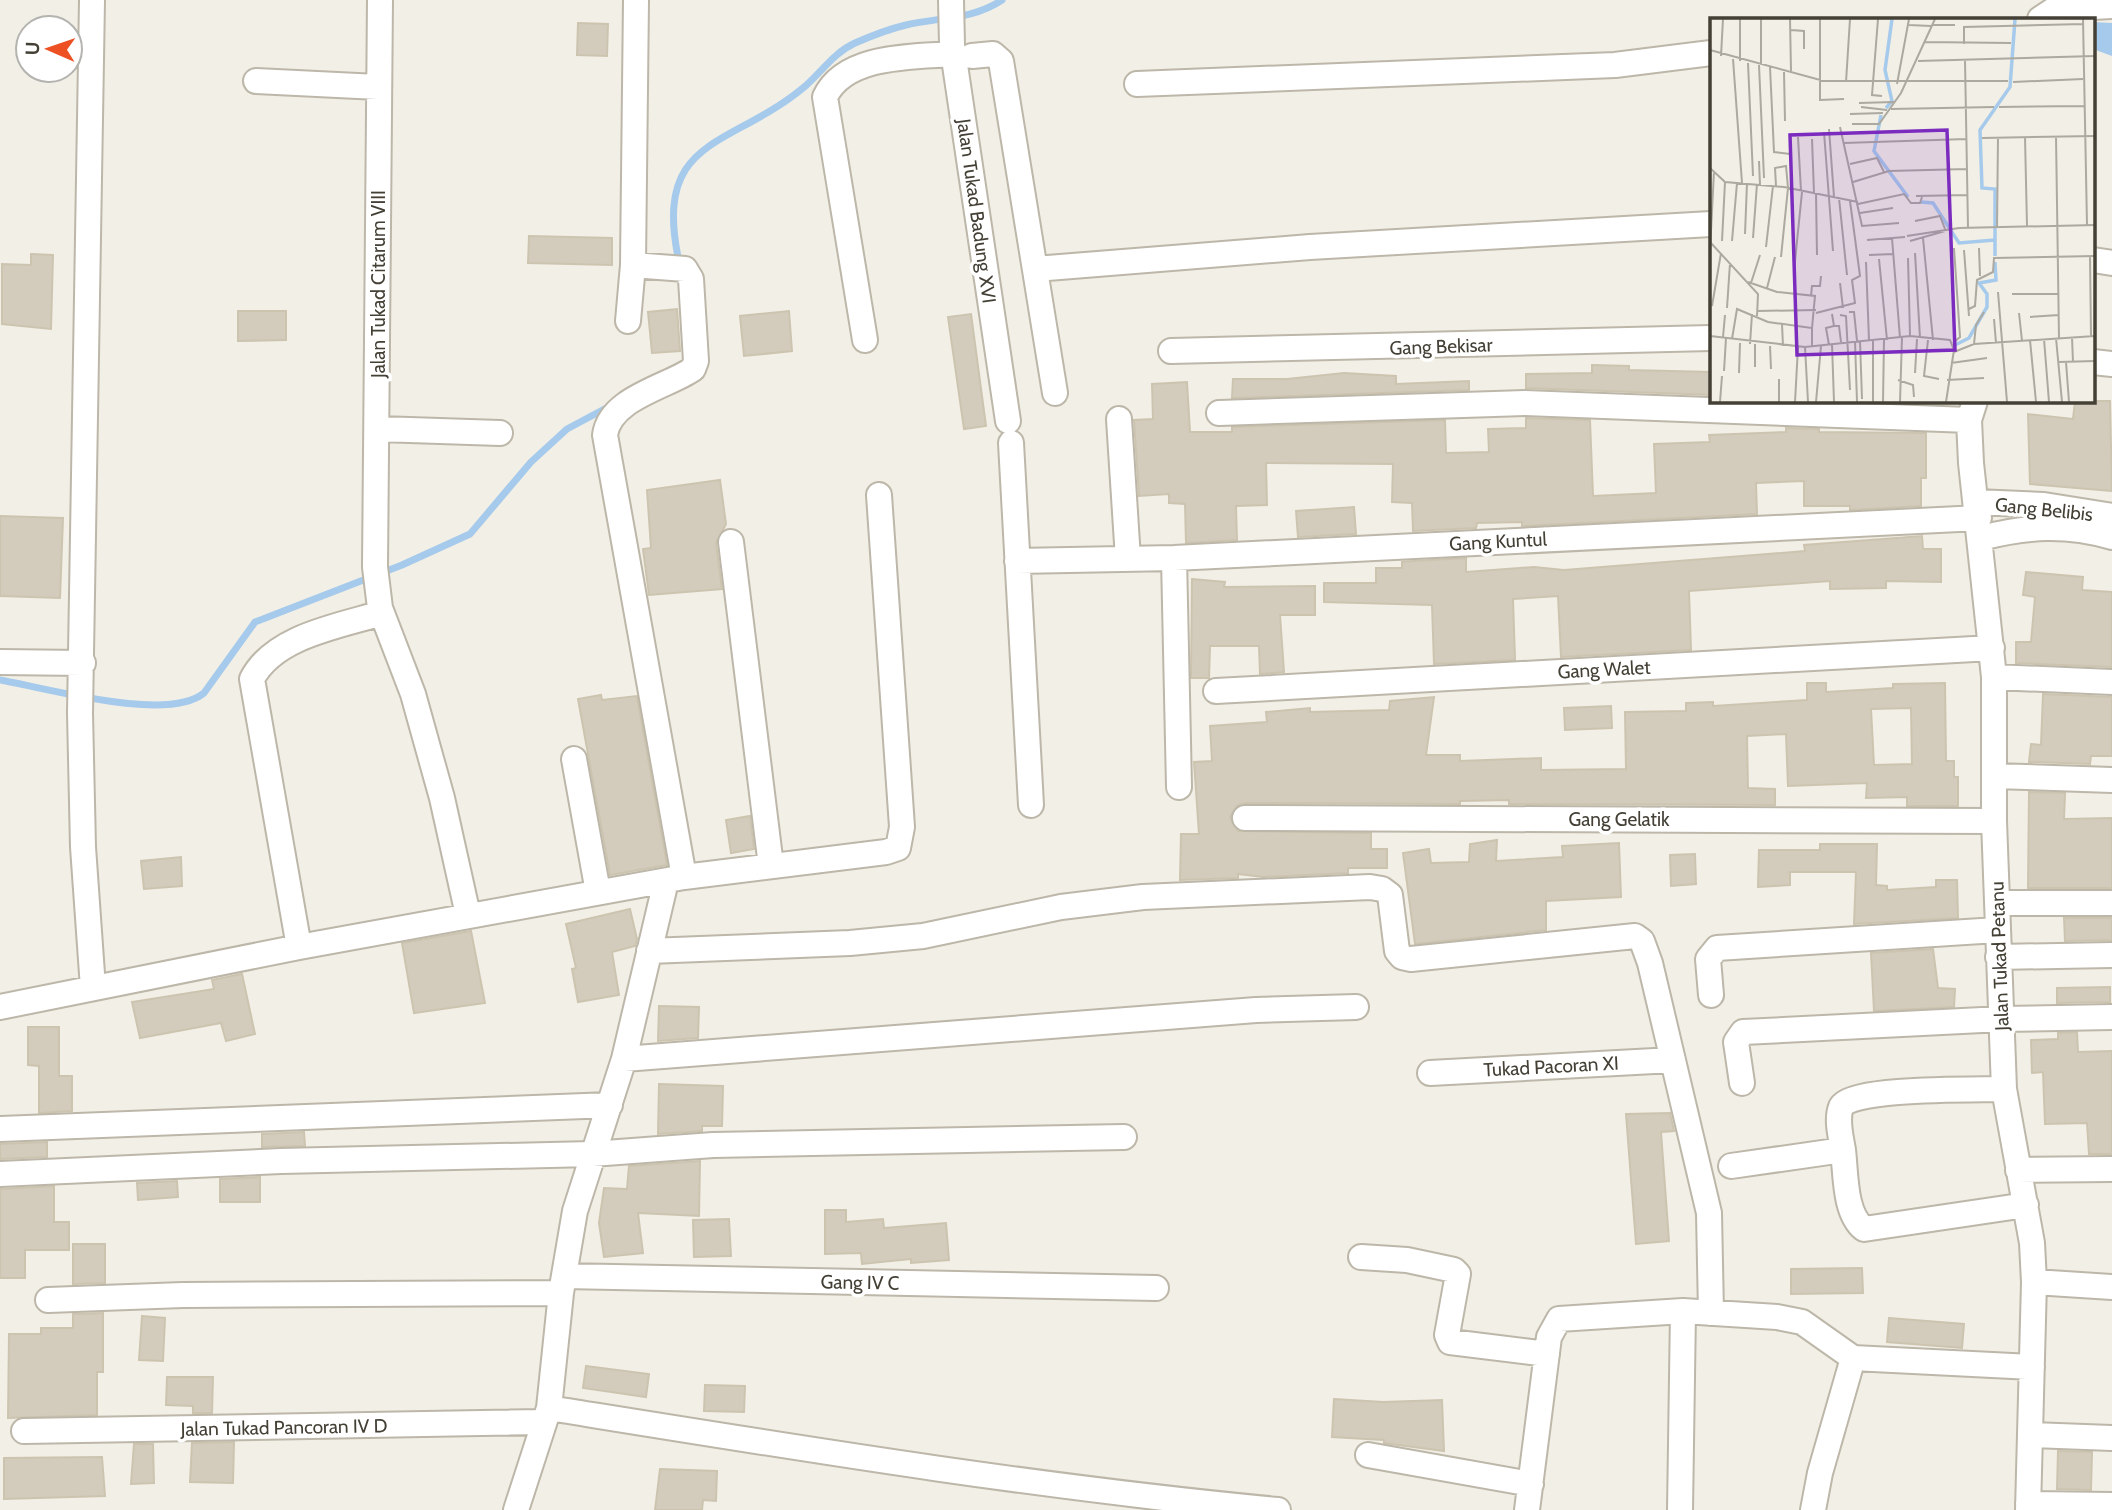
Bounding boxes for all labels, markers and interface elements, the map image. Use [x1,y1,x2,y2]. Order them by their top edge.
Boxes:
north arrow [14,14,84,84]
inset map [1710,18,2094,402]
text: U [21,41,44,56]
street label: Jalan Tukad Badung XVI [952,116,1001,305]
street label: Jalan Tukad Citarum VIII [367,190,390,379]
street label: Gang Bekisar [1389,333,1493,360]
street label: Gang Belibis [1994,493,2094,526]
street label: Gang Kuntul [1449,527,1548,556]
street label: Gang Walet [1557,656,1652,683]
street label: Gang Gelatik [1568,808,1670,831]
street label: Jalan Tukad Petanu [1985,881,2014,1032]
street label: Tukad Pacoran XI [1483,1051,1619,1082]
street label: Gang IV C [820,1270,900,1295]
street label: Jalan Tukad Pancoran IV D [179,1414,388,1441]

